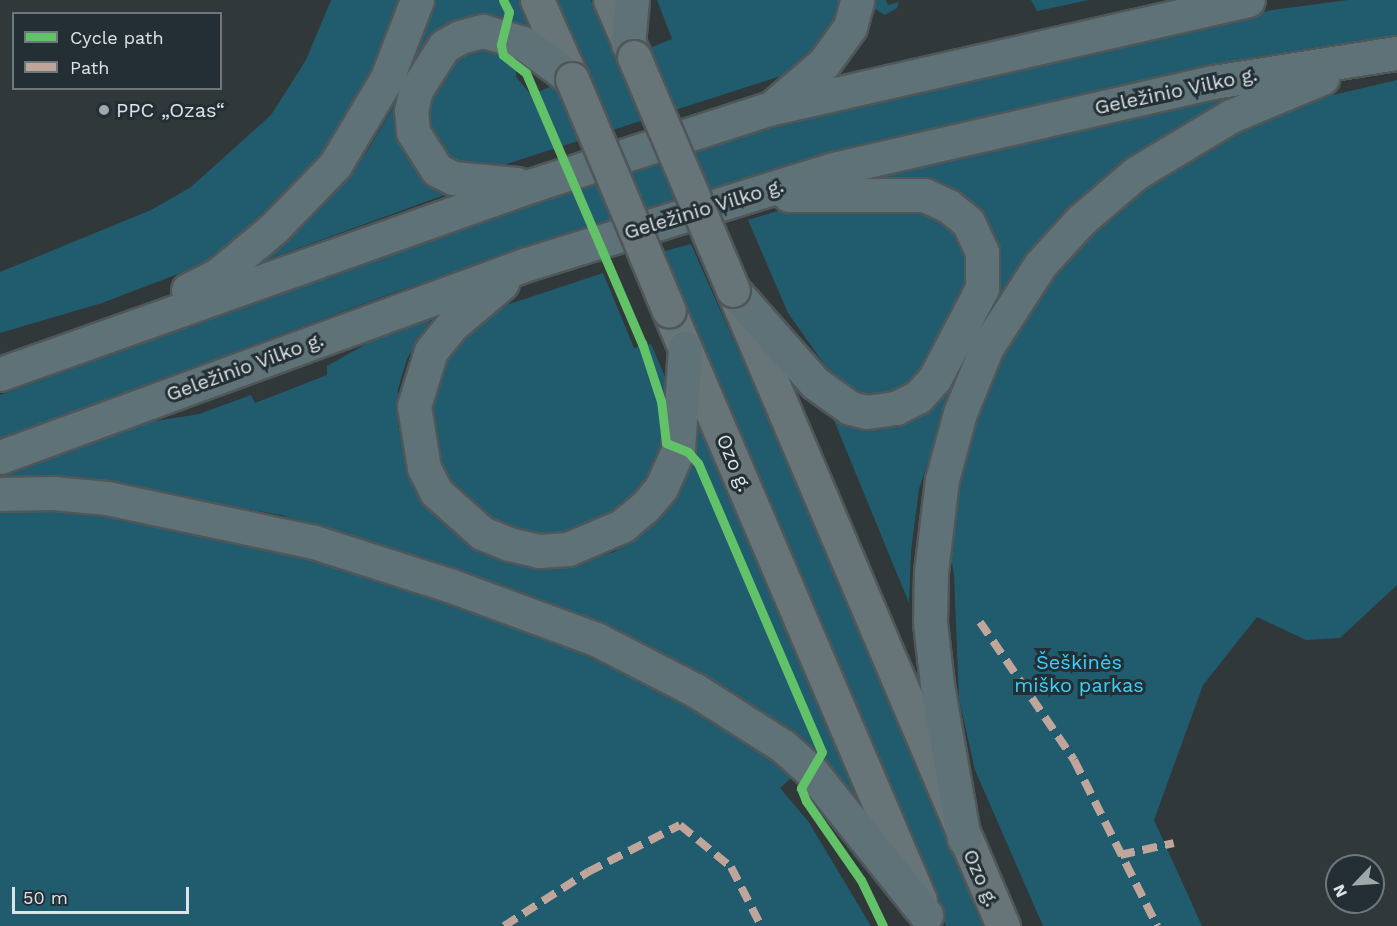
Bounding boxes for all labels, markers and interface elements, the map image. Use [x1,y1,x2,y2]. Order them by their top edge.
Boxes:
legend [12,12,222,90]
text: Cycle path [70,27,164,48]
text: Path [70,57,110,78]
street label: Geležinio Vilko g. [1092,62,1260,120]
place label: PPC „Ozas“ [116,98,225,122]
marker: PPC „Ozas“ [97,103,111,117]
street label: Geležinio Vilko g. [621,173,787,245]
street label: Geležinio Vilko g. [163,327,327,407]
street label: Ozo g. [711,431,757,495]
park label: Šeškinės miško parkas [1014,650,1144,697]
street label: Ozo g. [958,846,1004,910]
north arrow [1325,854,1385,914]
scale bar [15,875,192,913]
text: N [1329,882,1351,900]
text: 50 m [23,887,68,908]

